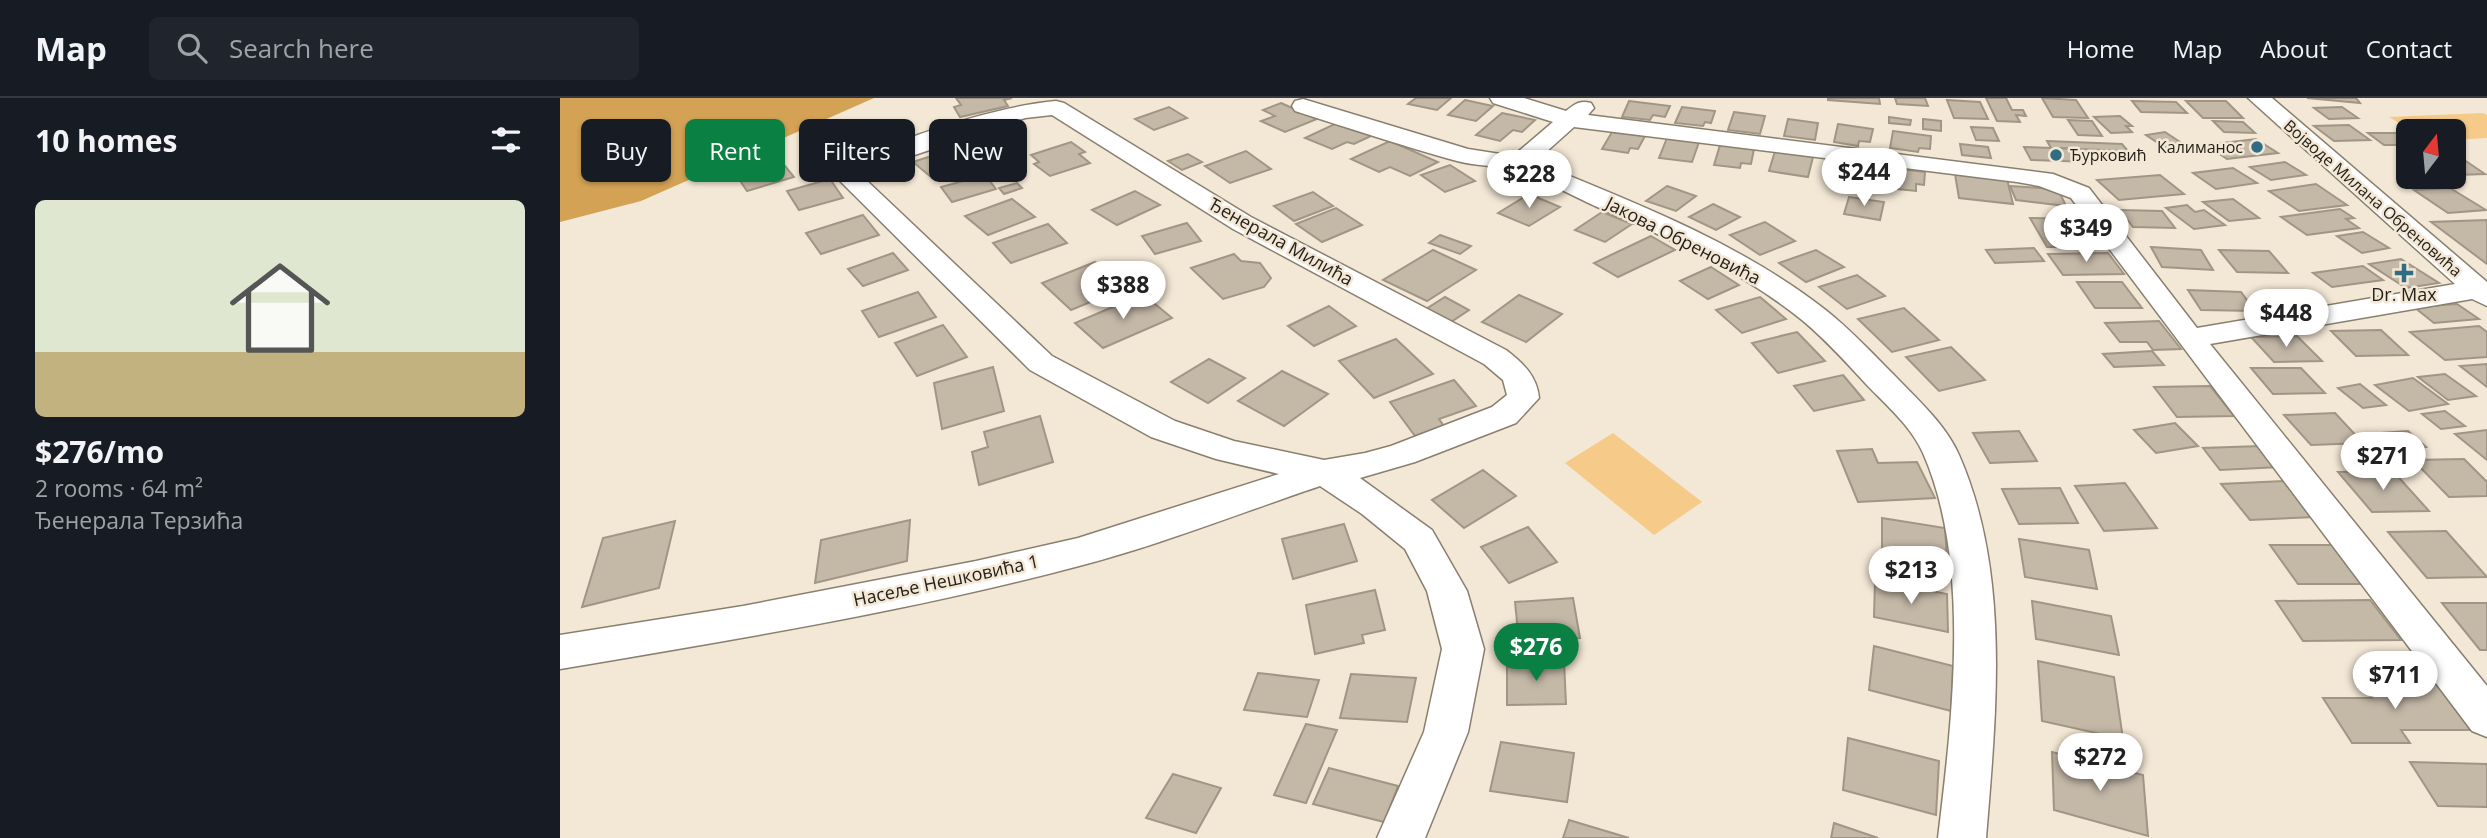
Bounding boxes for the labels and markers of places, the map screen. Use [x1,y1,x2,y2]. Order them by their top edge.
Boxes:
place label: Калиманос [2157,136,2243,158]
marker: Калиманос [2249,139,2265,155]
place label: Ђурковић [2070,144,2147,166]
marker: Ђурковић [2048,147,2064,163]
pin: $244 [1823,148,1905,208]
pin: $228 [1488,150,1570,210]
pin: $349 [2045,204,2127,264]
pin: $388 [1082,262,1164,321]
marker: Dr. Max [2396,265,2412,281]
place label: Dr. Max [2371,282,2437,306]
pin: $448 [2245,289,2327,349]
pin: $271 [2342,432,2424,492]
pin: $213 [1870,546,1952,606]
pin: $276 [1495,624,1577,683]
pin: $711 [2354,652,2436,711]
pin: $272 [2059,734,2141,793]

